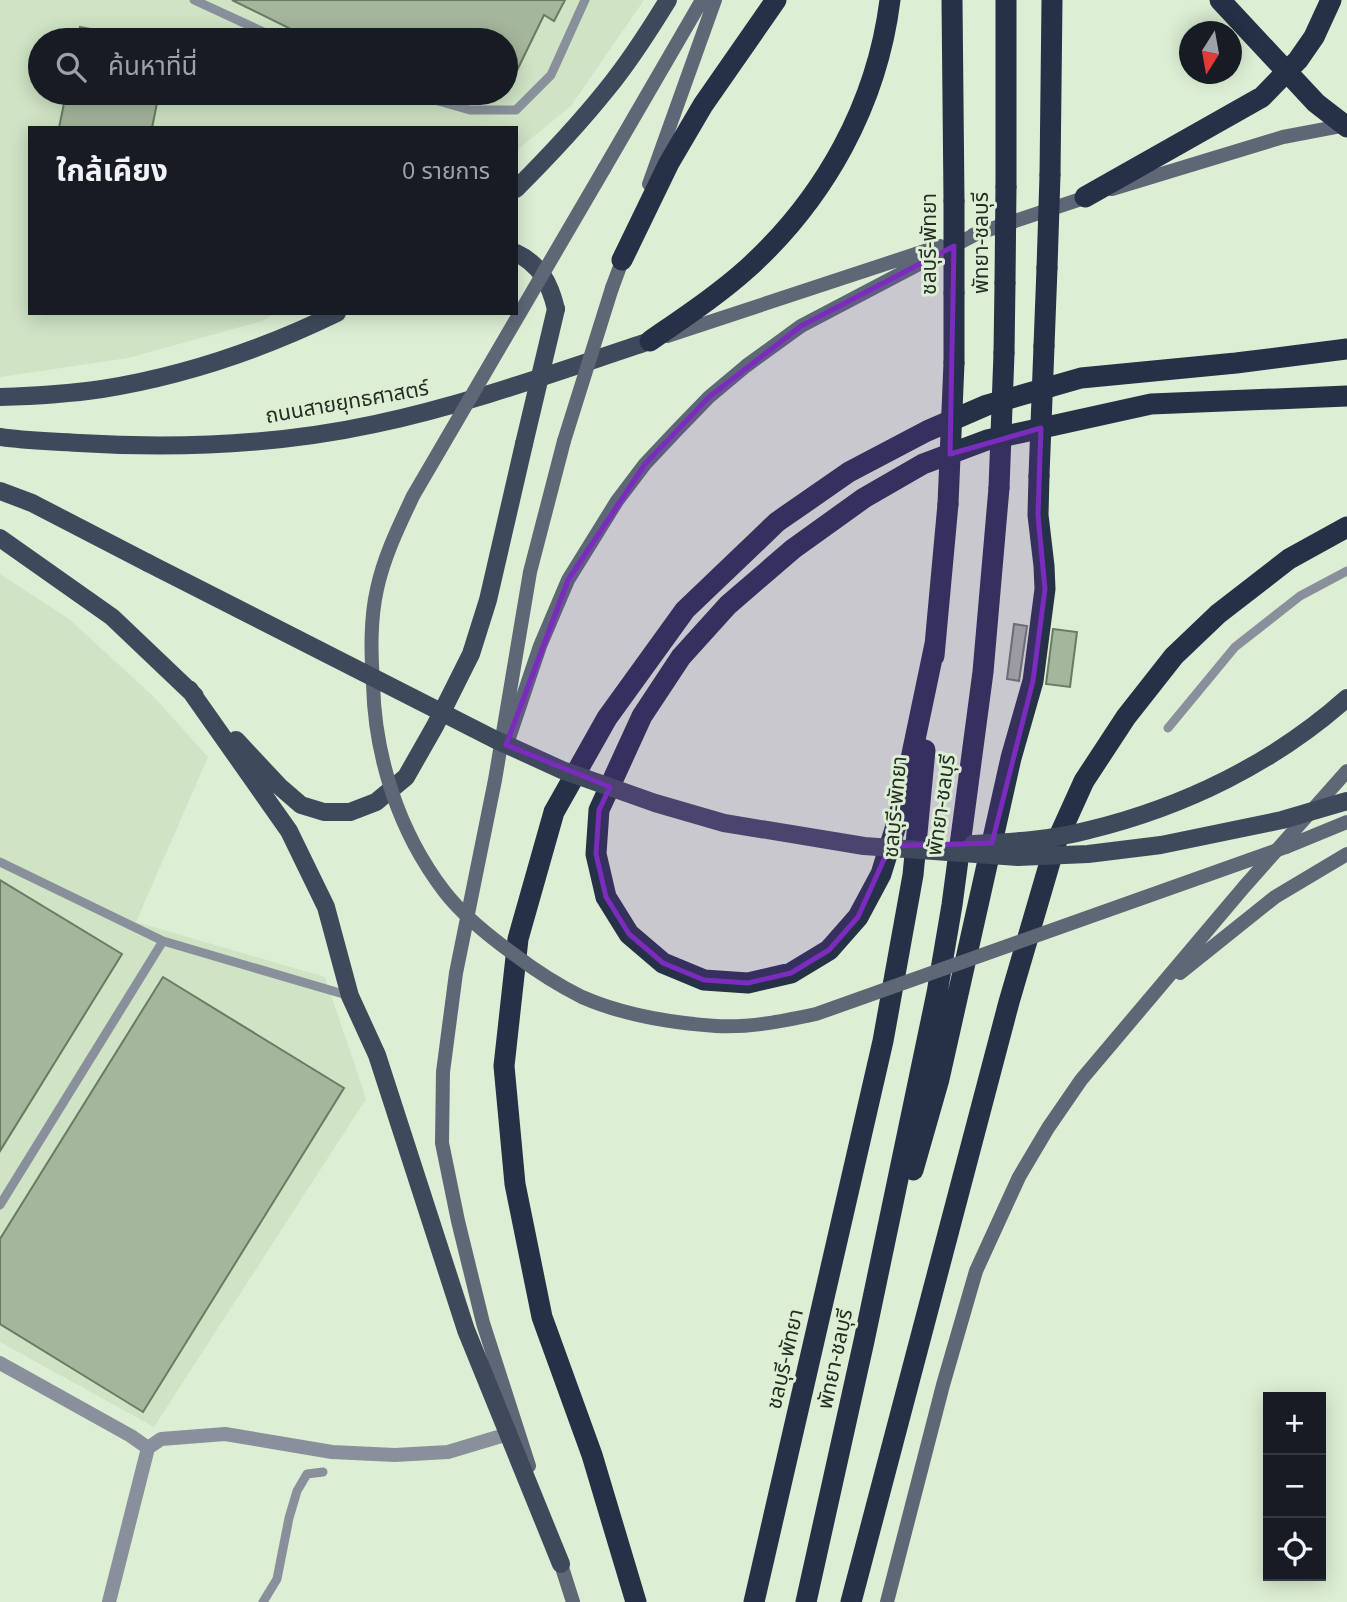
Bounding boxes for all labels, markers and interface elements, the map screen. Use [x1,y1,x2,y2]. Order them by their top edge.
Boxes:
north arrow [1179,21,1242,84]
search box [28,28,518,105]
icon: search [52,48,90,86]
text: ค้นหาที่นี่ [108,51,198,81]
text: ใกล้เคียง [56,154,168,187]
text: 0 รายการ [402,158,490,184]
street label: พัทยา-ชลบุรี [969,192,994,294]
street label: ชลบุรี-พัทยา [917,193,942,295]
street label: ถนนสายยุทธศาสตร์ [263,376,432,429]
street label: พัทยา-ชลบุรี [922,753,961,857]
street label: ชลบุรี-พัทยา [879,755,912,859]
street label: ชลบุรี-พัทยา [762,1307,809,1412]
street label: พัทยา-ชลบุรี [813,1307,858,1412]
map controls [1263,1392,1326,1581]
button: + [1263,1392,1326,1455]
button: − [1263,1455,1326,1518]
button: locate [1263,1518,1326,1581]

